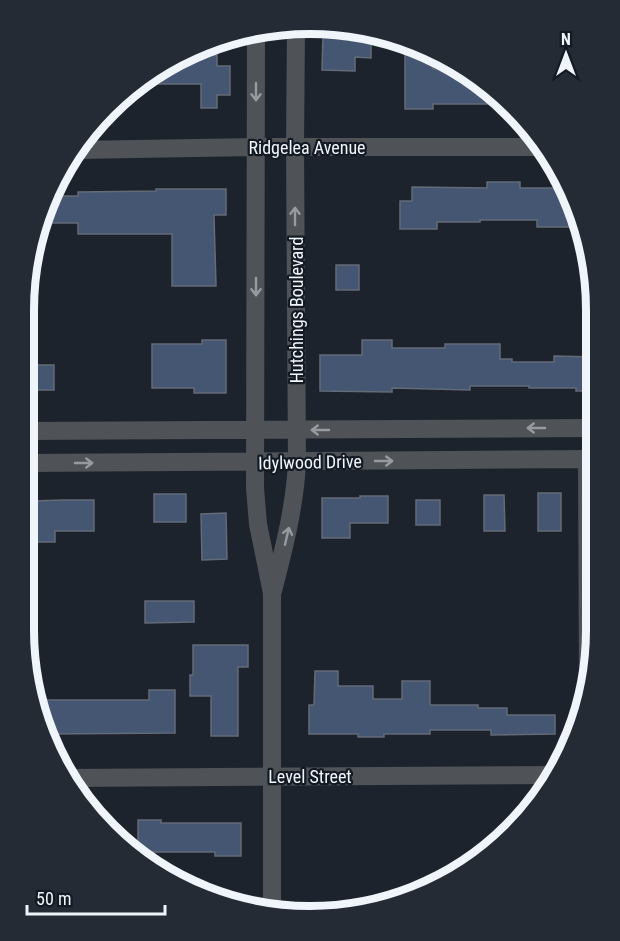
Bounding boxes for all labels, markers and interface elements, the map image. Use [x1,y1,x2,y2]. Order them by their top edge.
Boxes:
north arrow [536,24,596,84]
text: N [561,30,571,49]
one-way arrow [250,82,262,102]
street label: Ridgelea Avenue [248,137,366,158]
one-way arrow [289,207,301,227]
street label: Hutchings Boulevard [286,237,307,383]
one-way arrow [250,277,261,297]
one-way arrow [527,423,547,434]
one-way arrow [311,424,331,436]
street label: Idylwood Drive [258,451,362,473]
one-way arrow [373,455,393,467]
one-way arrow [73,457,93,469]
one-way arrow [281,527,293,546]
street label: Level Street [268,766,352,787]
scale bar [27,878,165,916]
text: 50 m [36,888,71,909]

